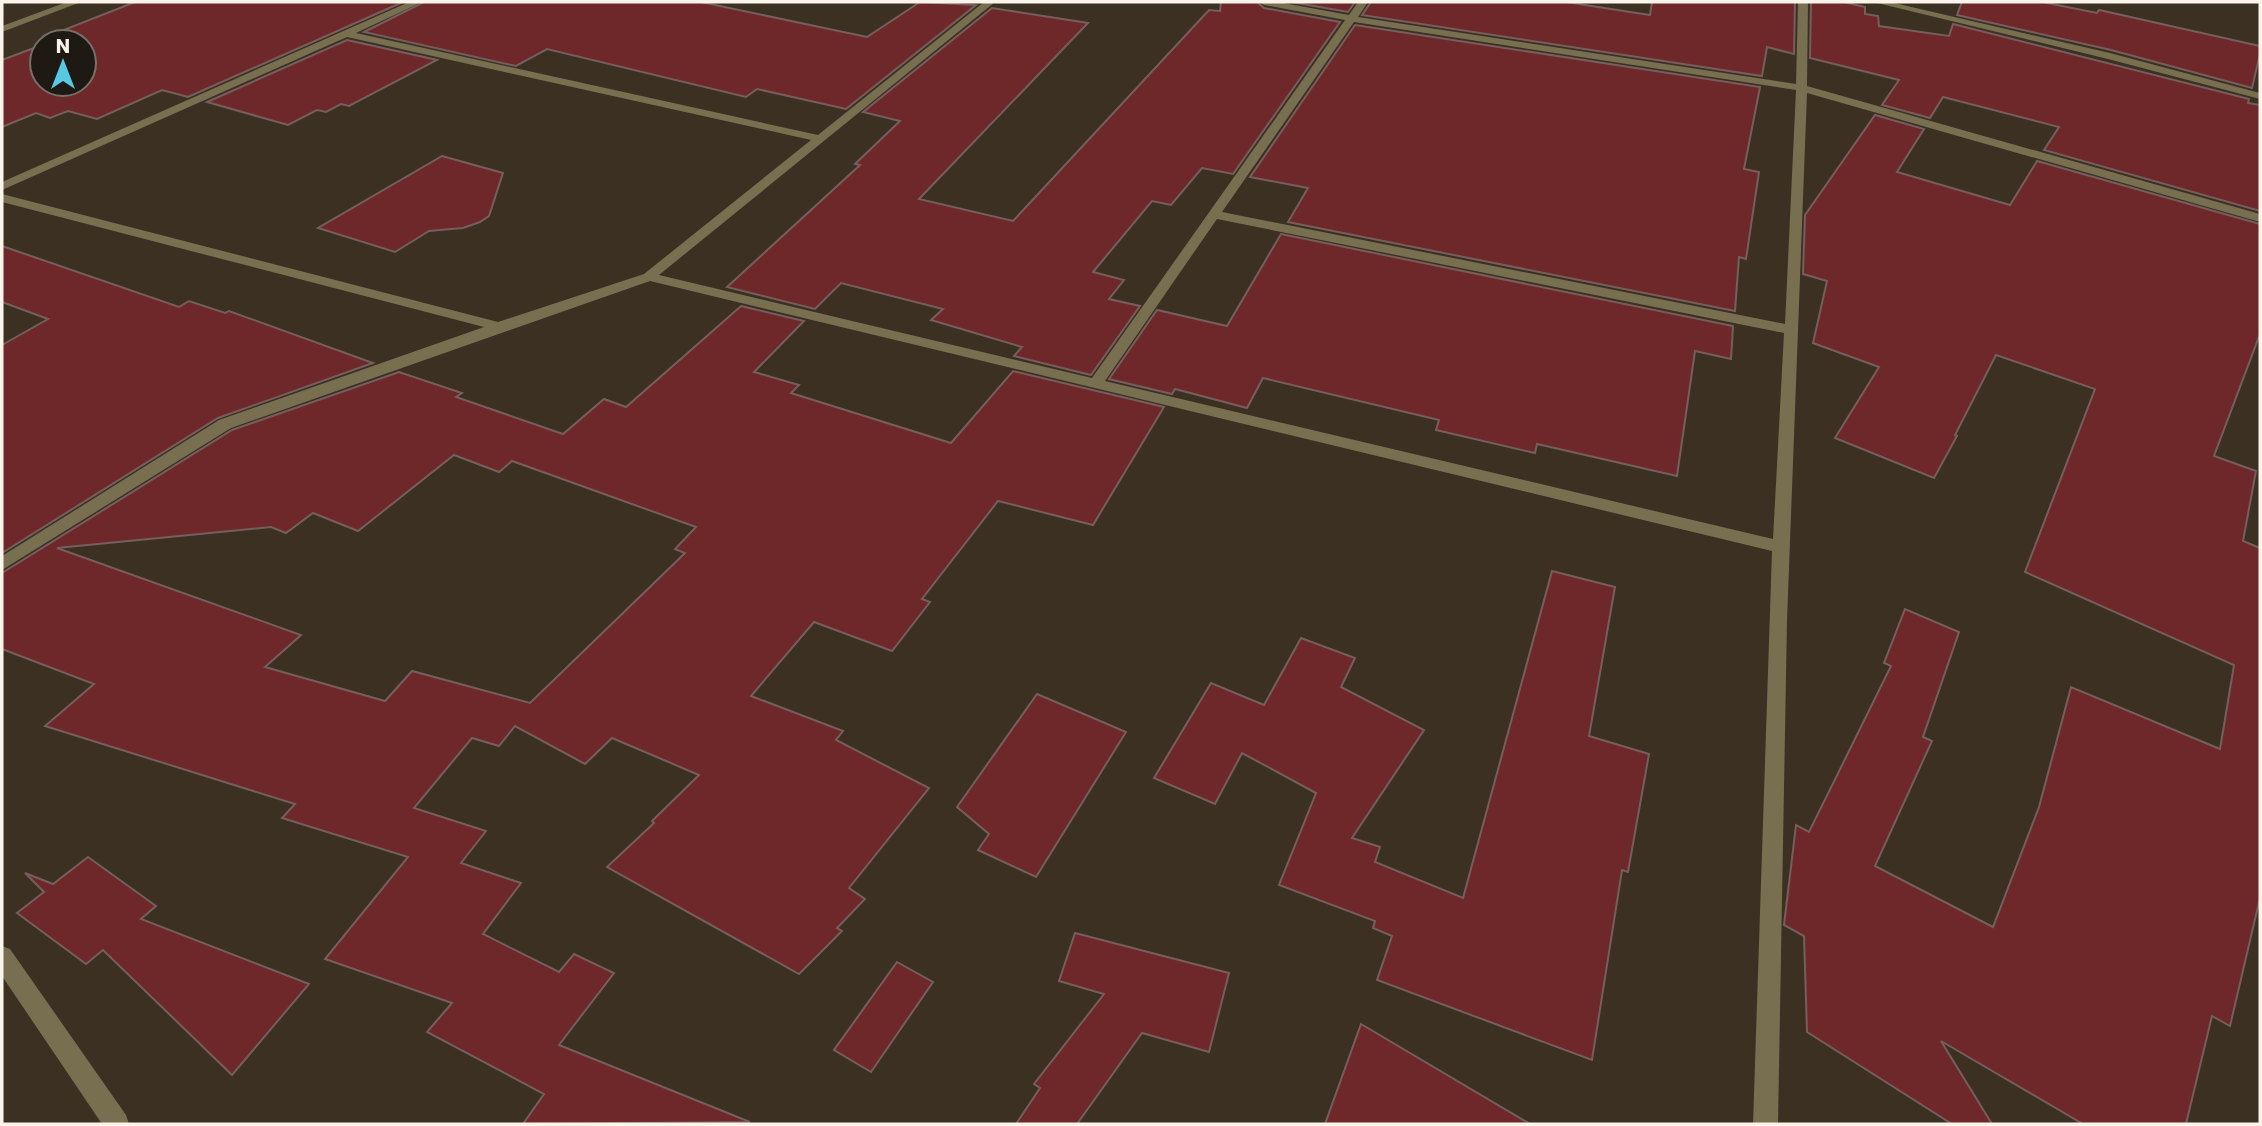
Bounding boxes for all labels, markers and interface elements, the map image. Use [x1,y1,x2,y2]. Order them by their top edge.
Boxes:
north arrow [28,28,98,98]
text: N [56,33,70,60]

